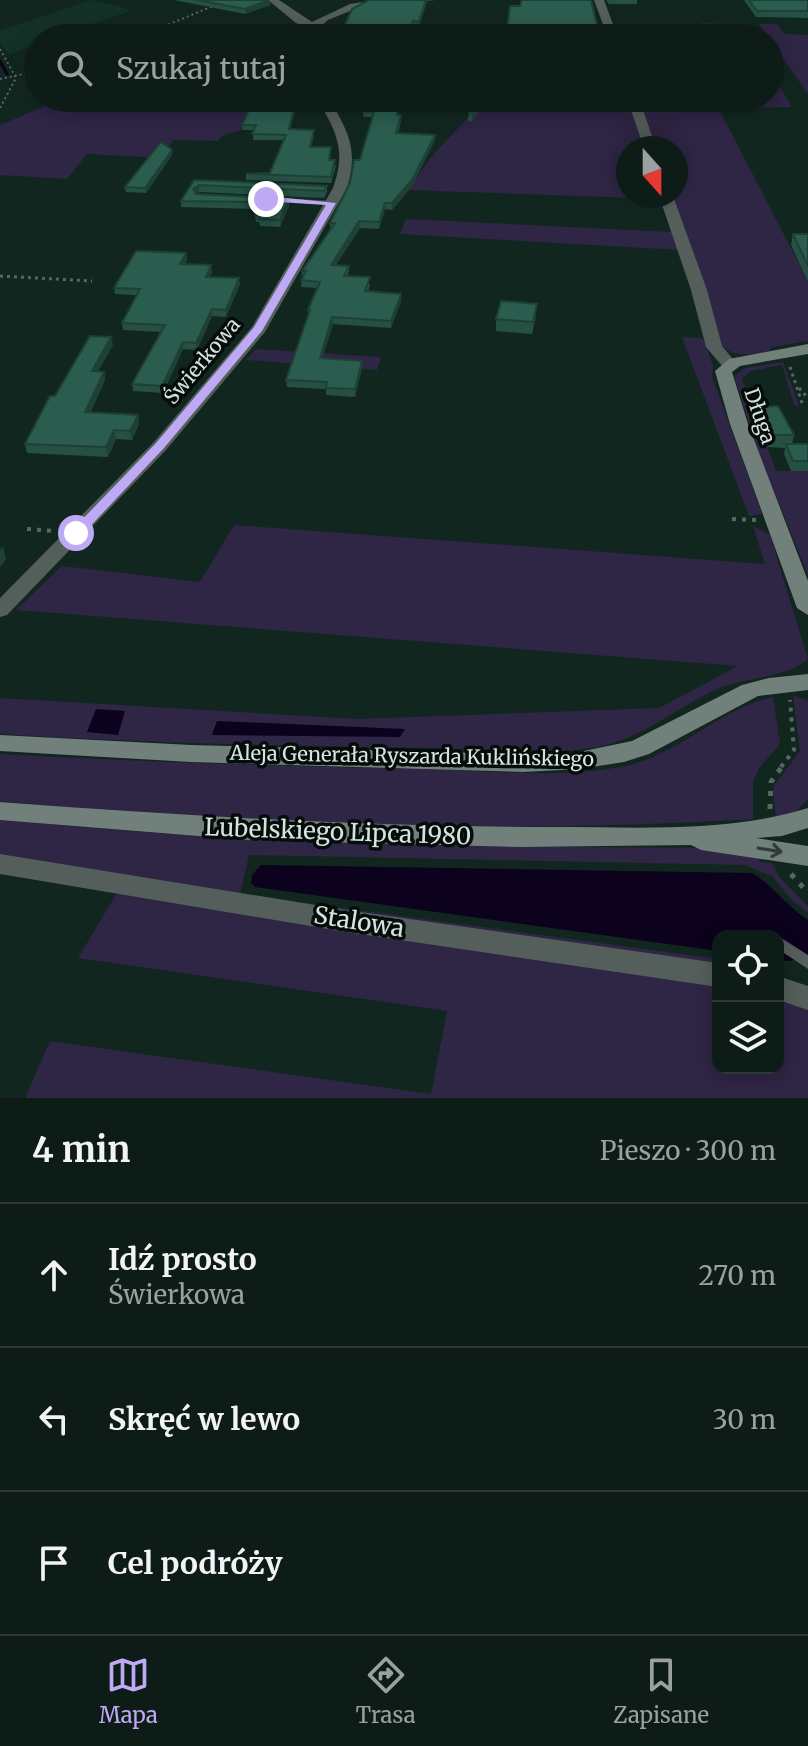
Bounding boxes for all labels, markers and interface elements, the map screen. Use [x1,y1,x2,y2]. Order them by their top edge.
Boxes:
search box [24,24,784,112]
icon: search [52,46,96,90]
text: Szukaj tutaj [116,49,287,87]
north arrow [616,136,688,208]
route end [248,181,284,217]
street label: Świerkowa [157,311,245,409]
street label: Długa [739,385,782,447]
route start [58,515,94,551]
street label: Aleja Generała Ryszarda Kuklińskiego [229,740,595,771]
street label: Lubelskiego Lipca 1980 [204,811,472,852]
one-way arrow [757,843,783,858]
street label: Stalowa [312,899,407,944]
map controls [712,930,784,1074]
button: locate [712,930,784,1002]
button: layers [712,1002,784,1074]
text: 4 min [32,1129,130,1171]
text: Pieszo · 300 m [600,1134,776,1167]
text: Idź prosto [108,1240,257,1278]
icon: ahead [32,1253,76,1297]
text: 270 m [699,1259,776,1292]
text: Świerkowa [108,1278,245,1311]
icon: left [32,1397,76,1441]
text: Skręć w lewo [108,1400,300,1438]
text: 30 m [713,1403,776,1436]
icon: arrive [32,1541,76,1585]
text: Cel podróży [108,1544,283,1582]
tab: Mapa [99,1653,158,1729]
tab: Trasa [356,1653,415,1729]
tab: Zapisane [613,1653,709,1729]

